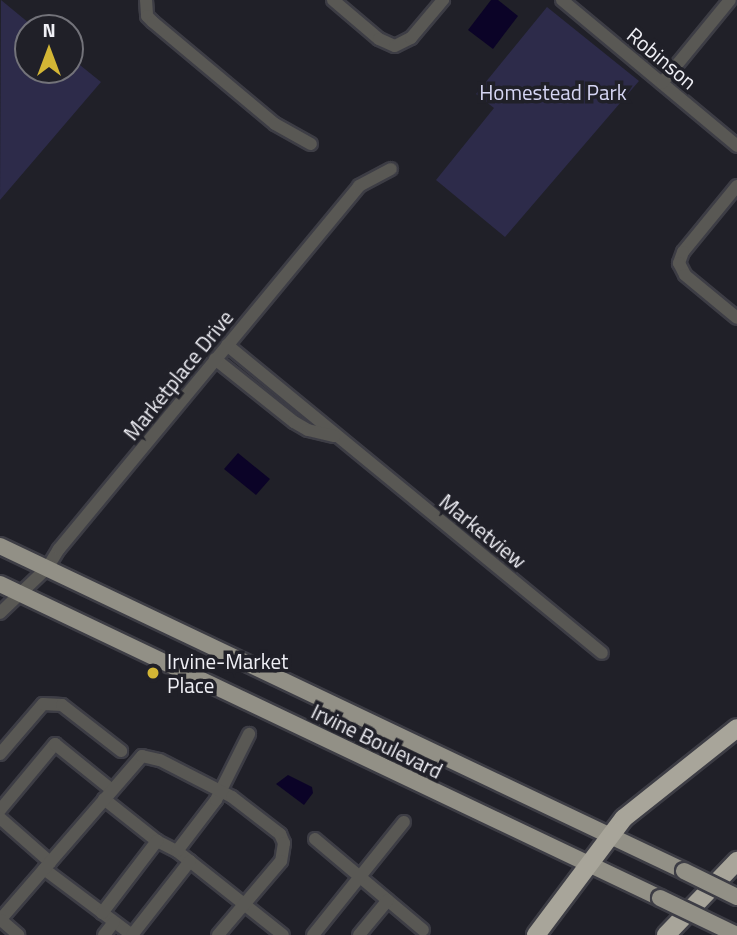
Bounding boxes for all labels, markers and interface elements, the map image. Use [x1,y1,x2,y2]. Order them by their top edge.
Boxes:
north arrow [14,14,84,84]
text: N [42,15,56,44]
street label: Robinson [622,22,702,94]
park label: Homestead Park [479,79,627,105]
street label: Marketplace Drive [118,305,238,445]
street label: Marketview [435,488,531,574]
place label: Irvine-Market Place [167,648,288,698]
marker: Irvine-Market Place [145,665,161,681]
street label: Irvine Boulevard [307,698,447,784]

